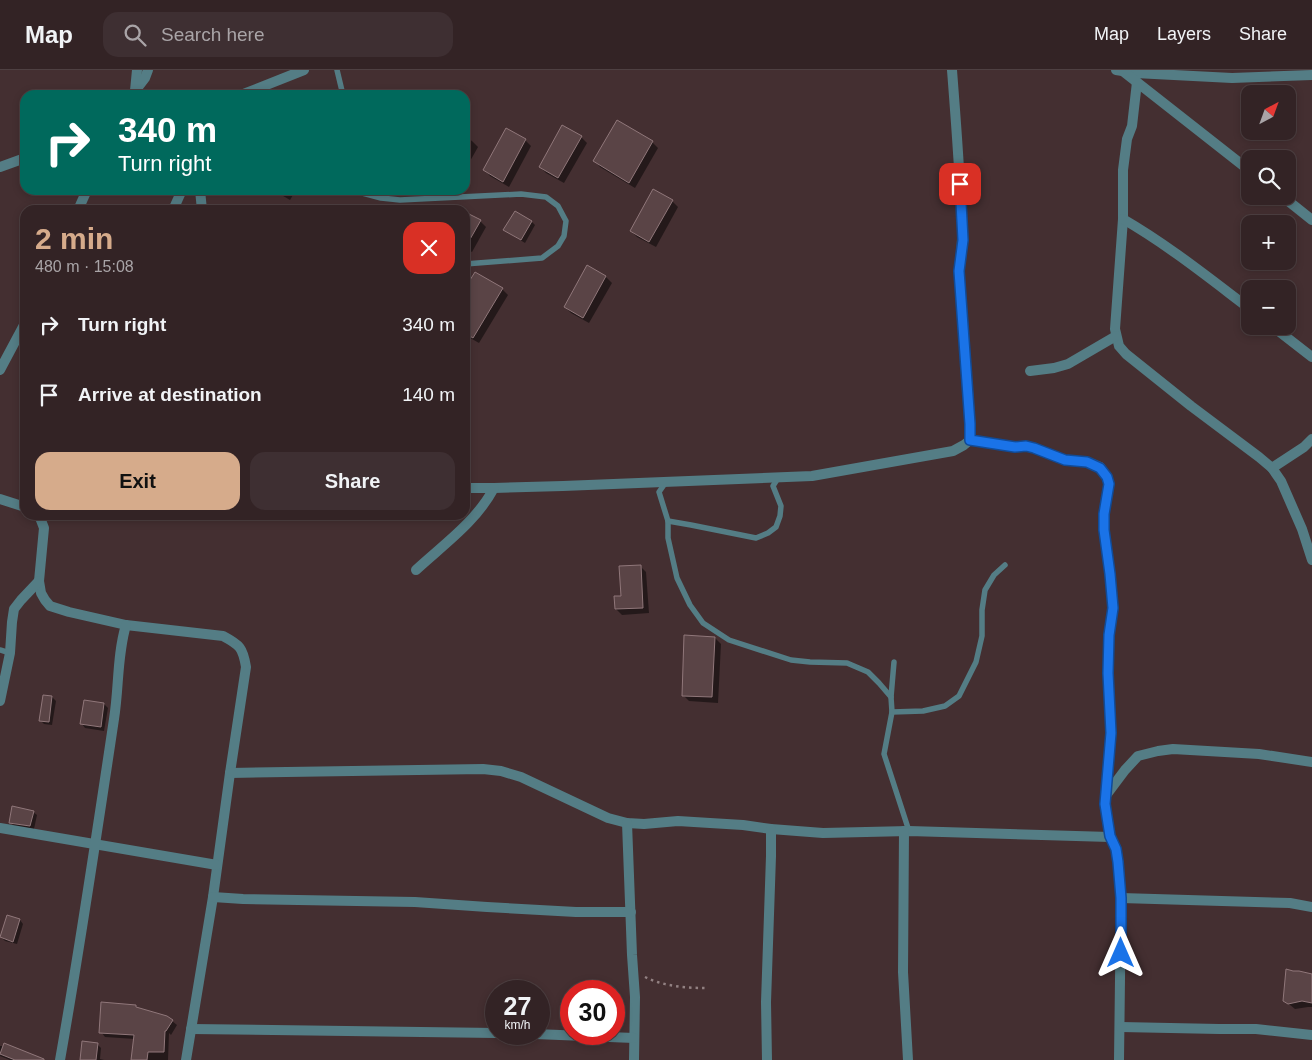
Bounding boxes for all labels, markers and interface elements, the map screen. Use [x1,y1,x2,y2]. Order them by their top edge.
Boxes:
search box [103,12,453,57]
text: Map [25,21,73,48]
icon: search [121,21,149,49]
text: Search here [161,24,265,45]
text: Map [1094,24,1129,44]
text: Layers [1157,24,1211,44]
text: Share [1239,24,1287,44]
north arrow [1241,85,1296,140]
map controls [1241,85,1296,335]
icon: right [35,110,100,175]
text: 340 m [118,110,217,149]
button: search [1241,150,1296,205]
text: Turn right [118,151,211,176]
pin [939,163,981,205]
icon: arrive [946,170,974,198]
button: + [1241,215,1296,270]
text: 2 min [35,222,113,255]
button: close [403,222,455,274]
text: 480 m · 15:08 [35,258,134,275]
button: − [1241,280,1296,335]
icon: right [35,311,63,339]
text: Turn right [78,314,166,335]
text: 340 m [402,314,455,335]
icon: arrive [35,381,63,409]
text: Arrive at destination [78,384,262,405]
text: 140 m [402,384,455,405]
button: Exit [35,452,240,510]
button: Share [250,452,455,510]
position arrow [1094,926,1146,978]
speed limit sign: 30 [560,980,625,1045]
text: 27 [504,992,531,1020]
text: km/h [504,1018,531,1032]

